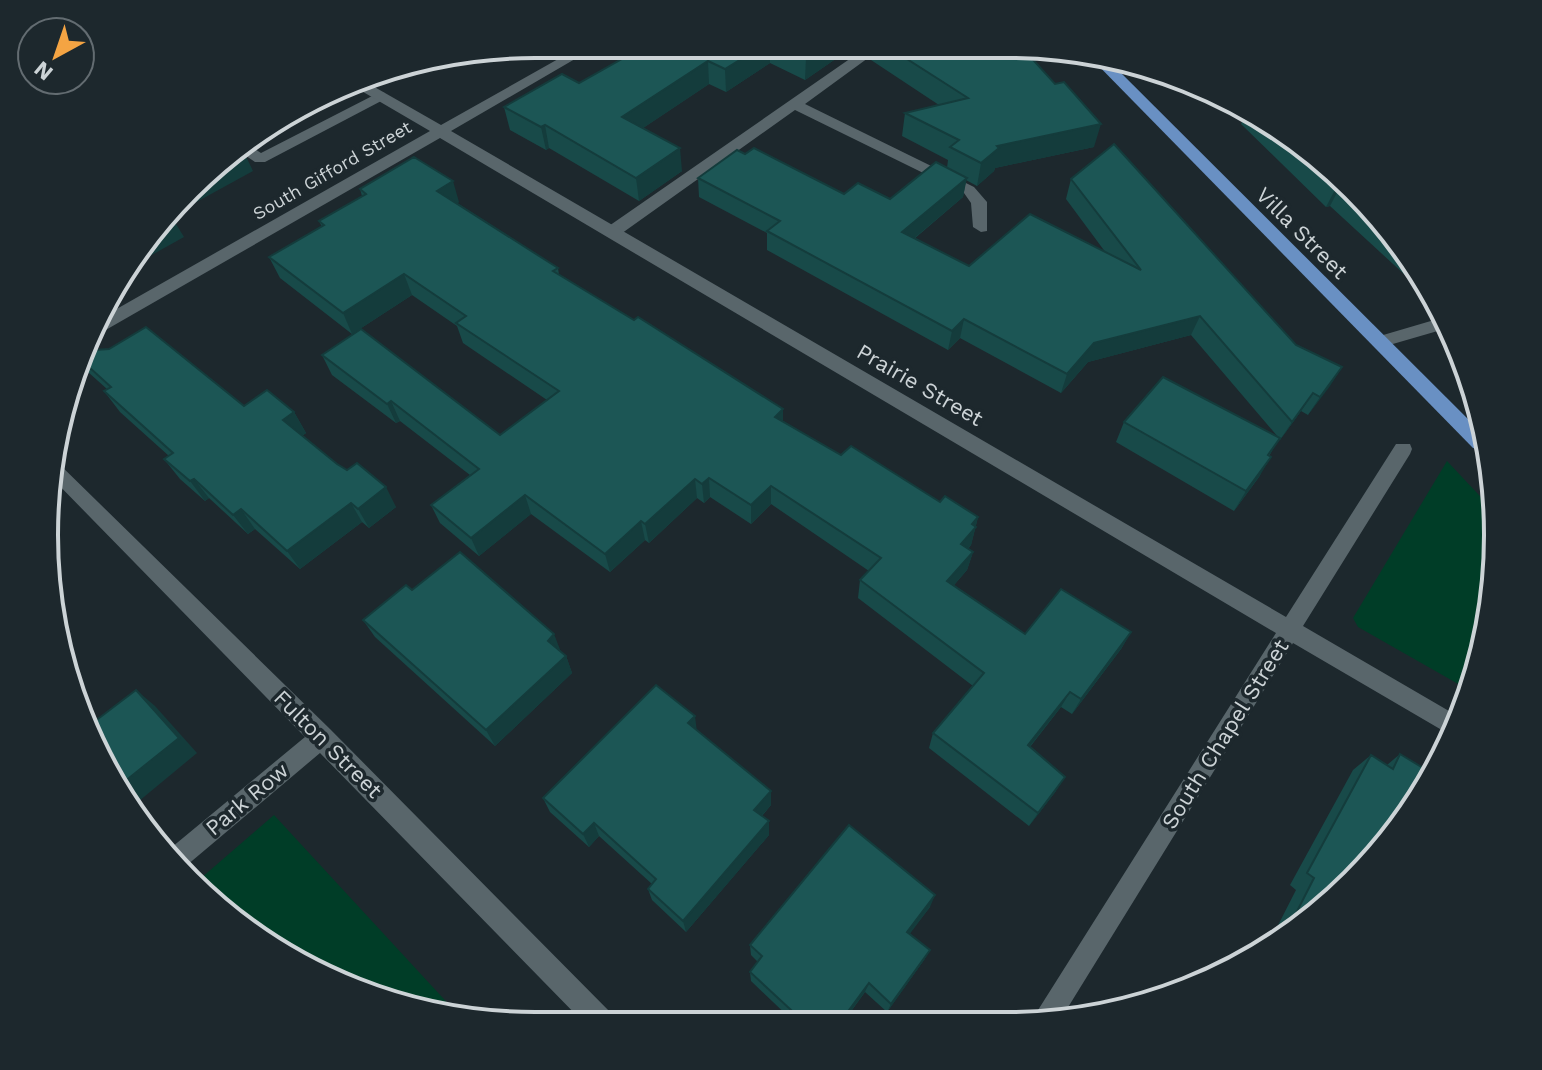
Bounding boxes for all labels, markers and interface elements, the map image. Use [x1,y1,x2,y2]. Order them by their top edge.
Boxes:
north arrow [16,16,96,96]
text: N [29,56,58,86]
street label: South Gifford Street [249,116,415,224]
street label: Villa Street [1251,182,1353,284]
street label: Prairie Street [852,339,988,431]
street label: South Chapel Street [1156,635,1294,833]
street label: Fulton Street [269,685,387,803]
street label: Park Row [201,757,293,841]

